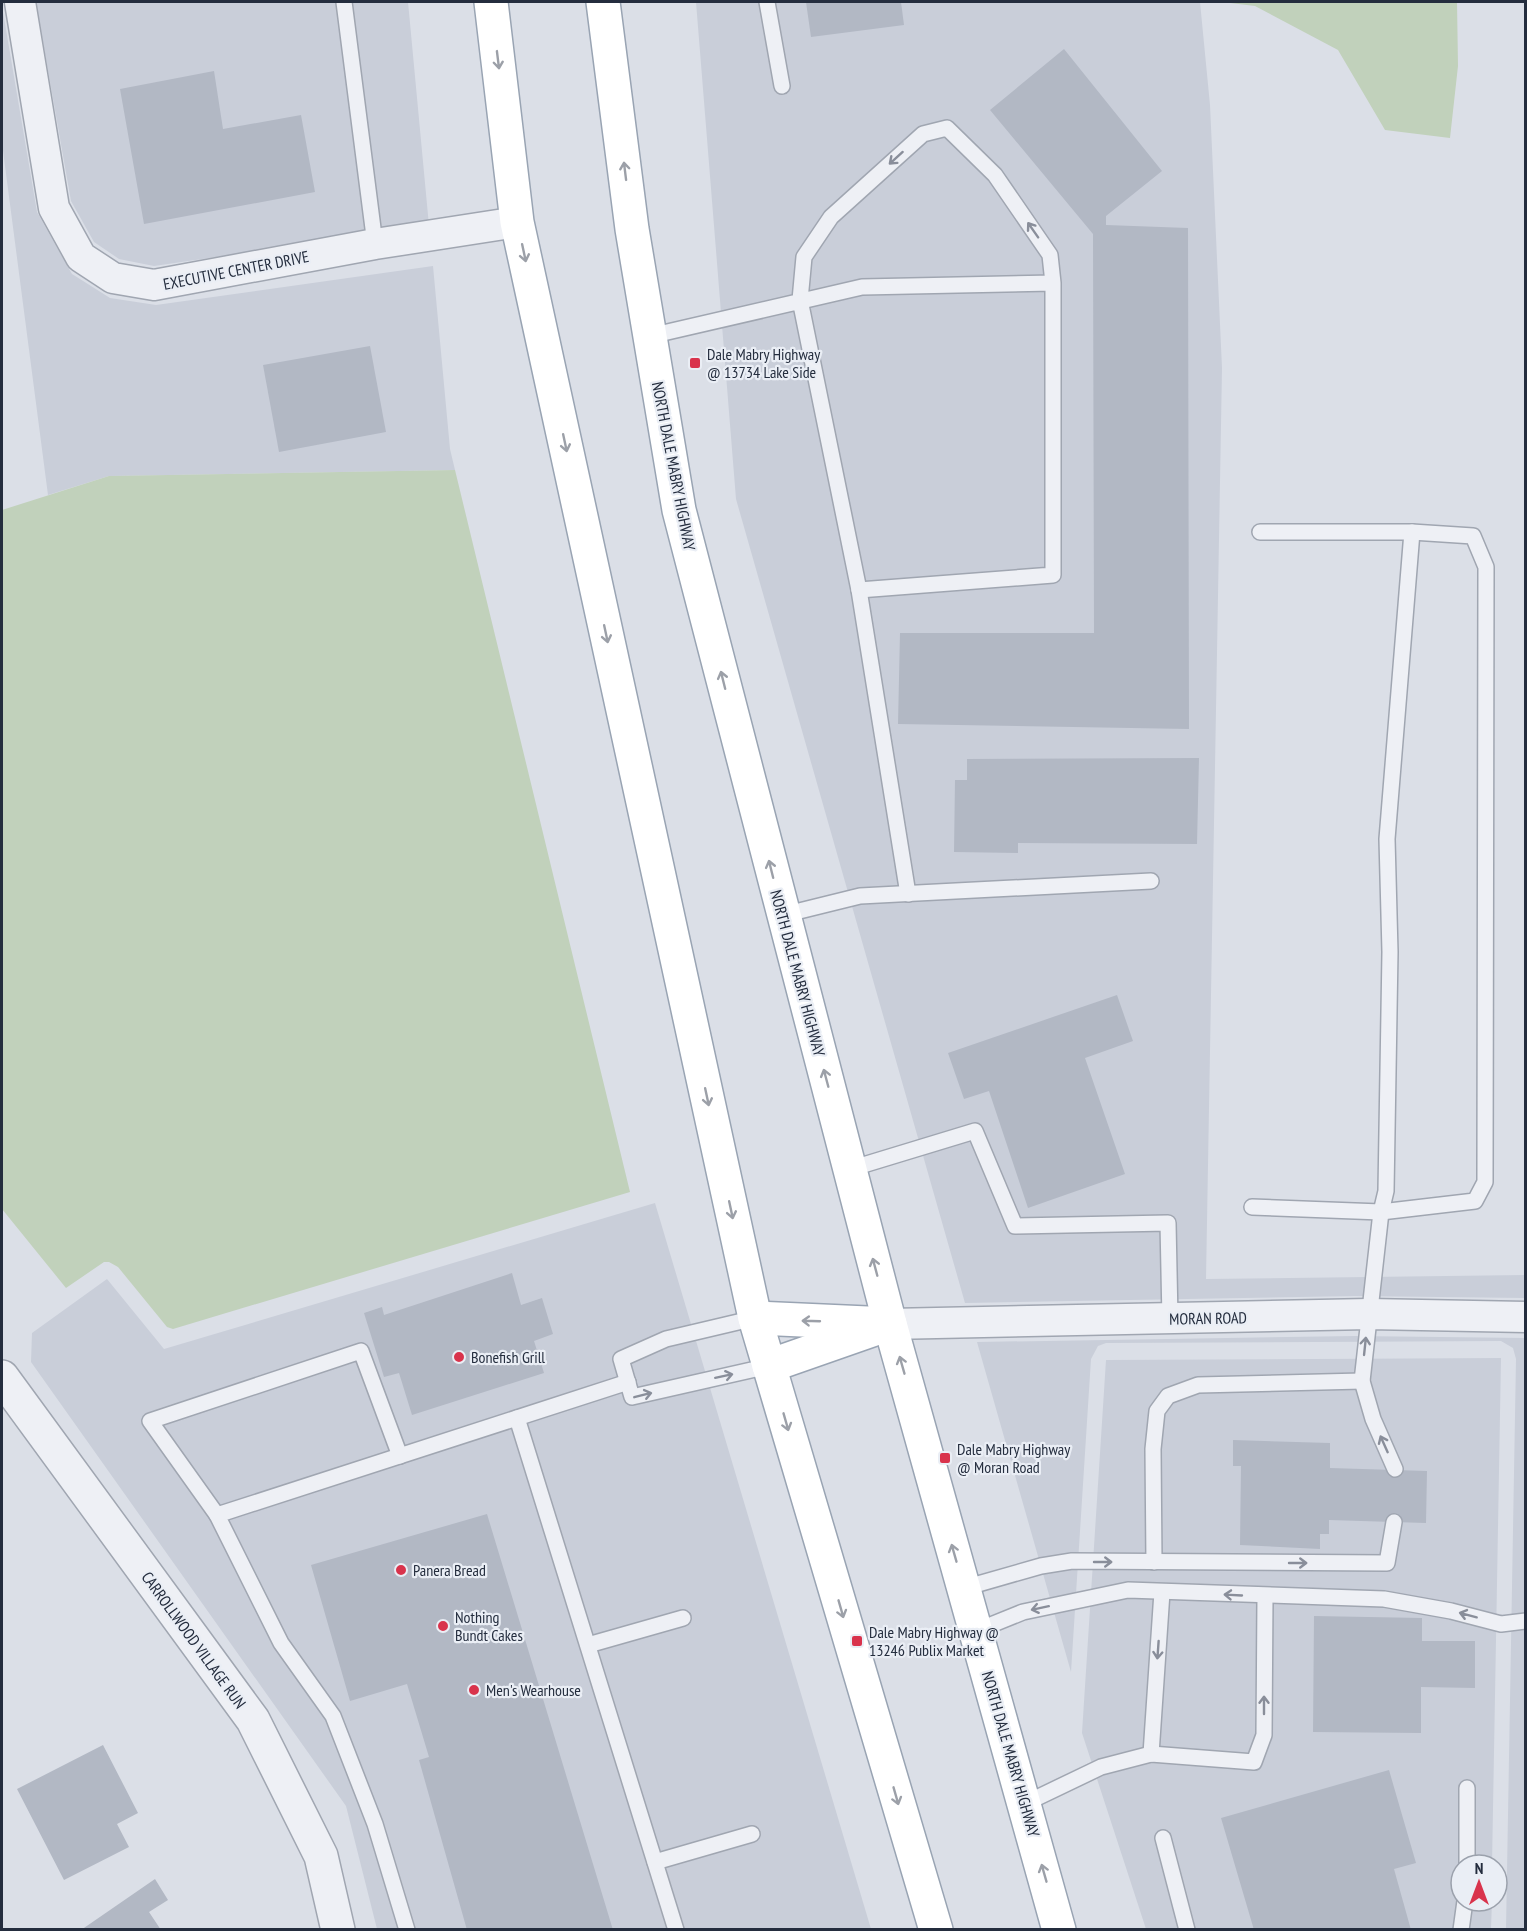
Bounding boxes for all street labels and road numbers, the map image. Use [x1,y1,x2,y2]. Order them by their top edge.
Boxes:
street label: EXECUTIVE CENTER DRIVE [161,246,311,294]
street label: NORTH DALE MABRY HIGHWAY [648,380,700,553]
street label: NORTH DALE MABRY HIGHWAY [766,888,830,1059]
street label: MORAN ROAD [1169,1307,1247,1329]
street label: CARROLLWOOD VILLAGE RUN [138,1568,250,1712]
street label: NORTH DALE MABRY HIGHWAY [978,1669,1044,1840]

